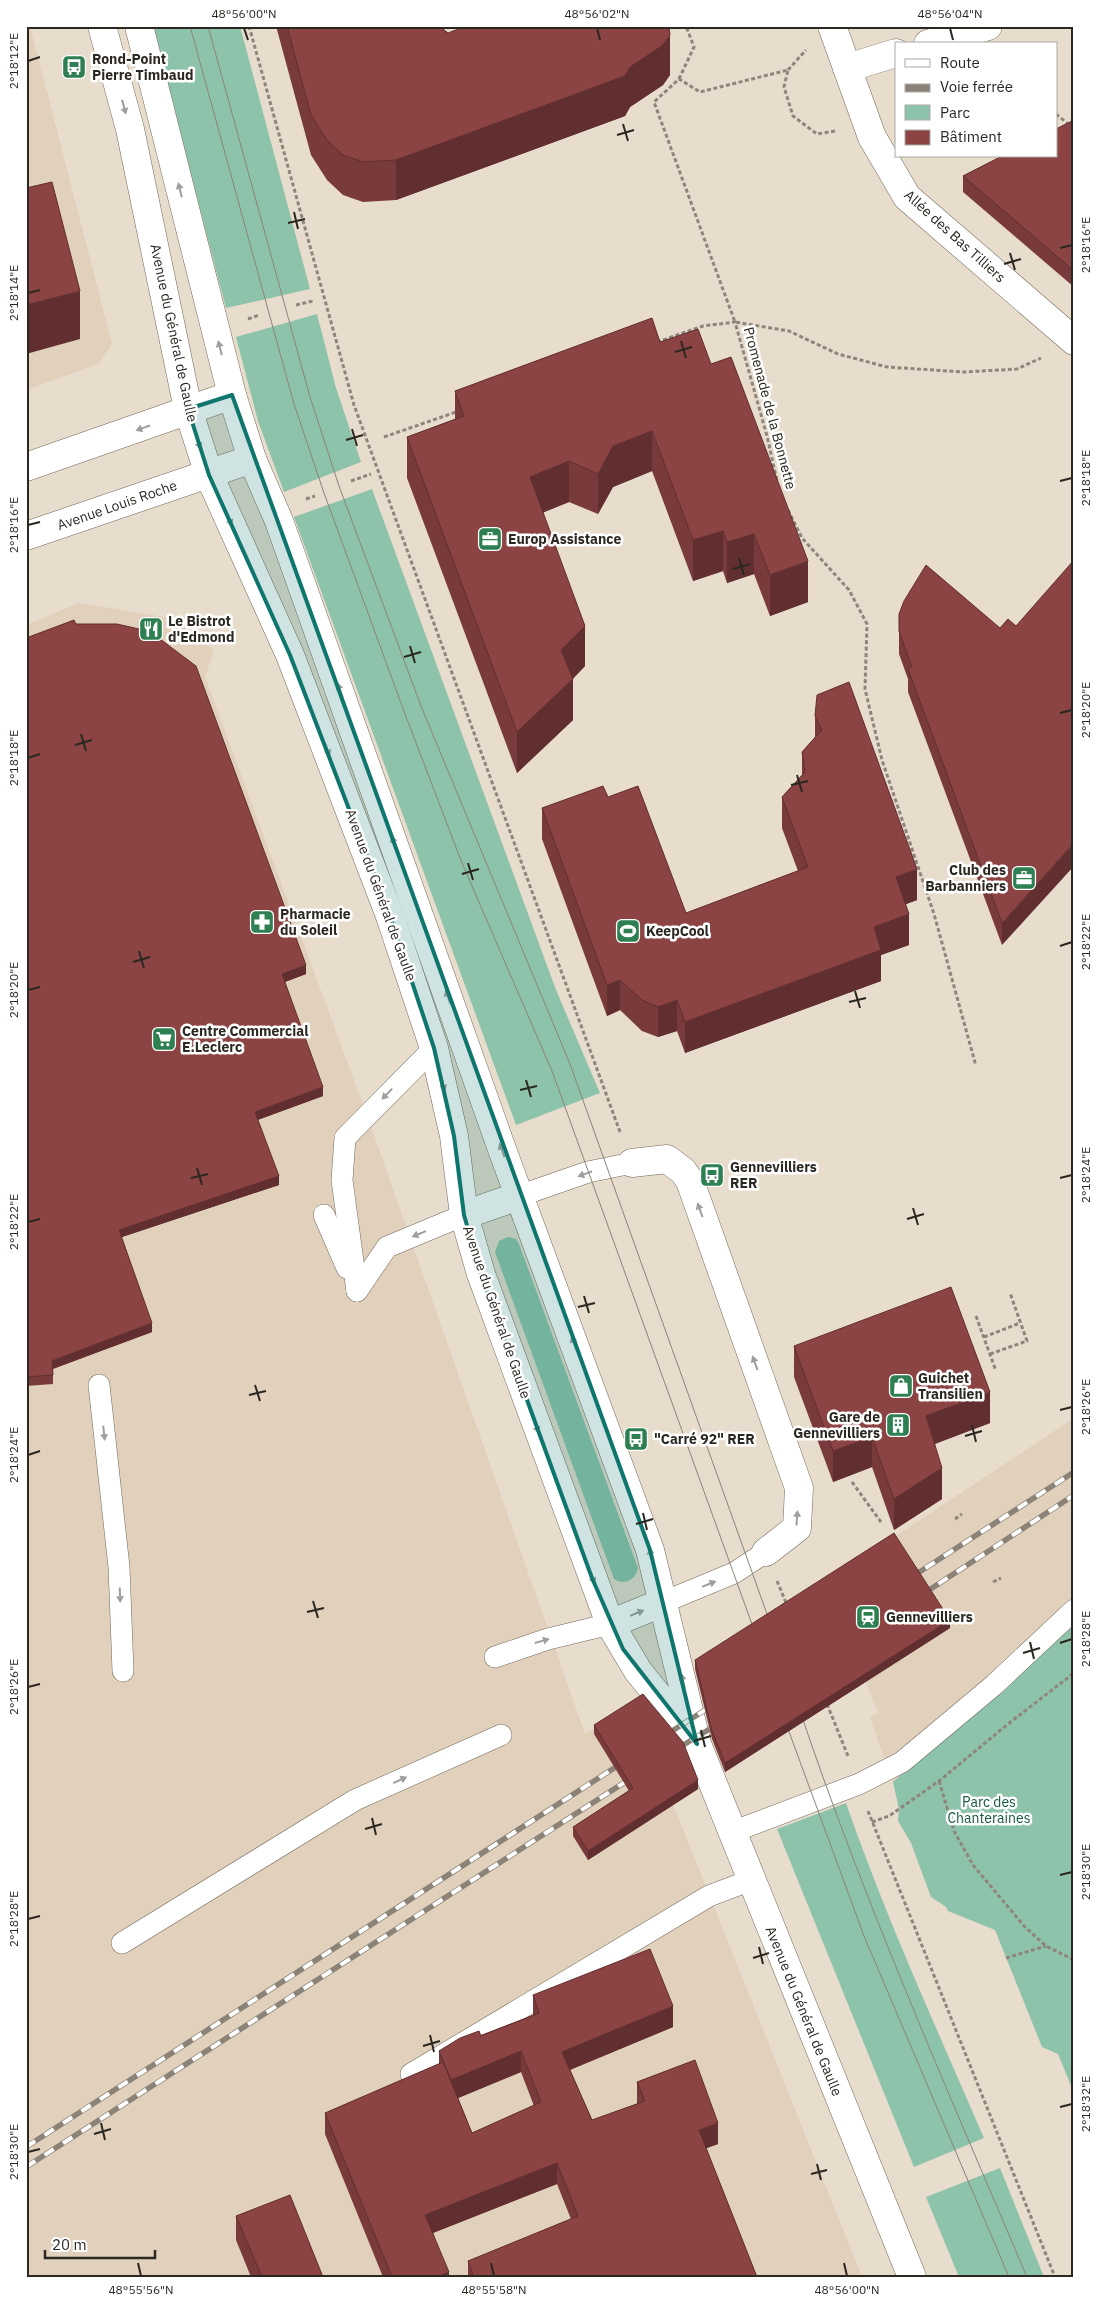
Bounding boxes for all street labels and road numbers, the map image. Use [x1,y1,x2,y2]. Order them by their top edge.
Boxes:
street label: Allée des Bas Tilliers [901,186,1009,286]
street label: Avenue du Général de Gaulle [146,242,202,424]
street label: Promenade de la Bonnette [740,325,800,491]
street label: Avenue Louis Roche [55,476,180,534]
street label: Avenue du Général de Gaulle [341,807,421,984]
street label: Avenue du Général de Gaulle [459,1223,535,1401]
street label: Avenue du Général de Gaulle [762,1923,846,2099]

